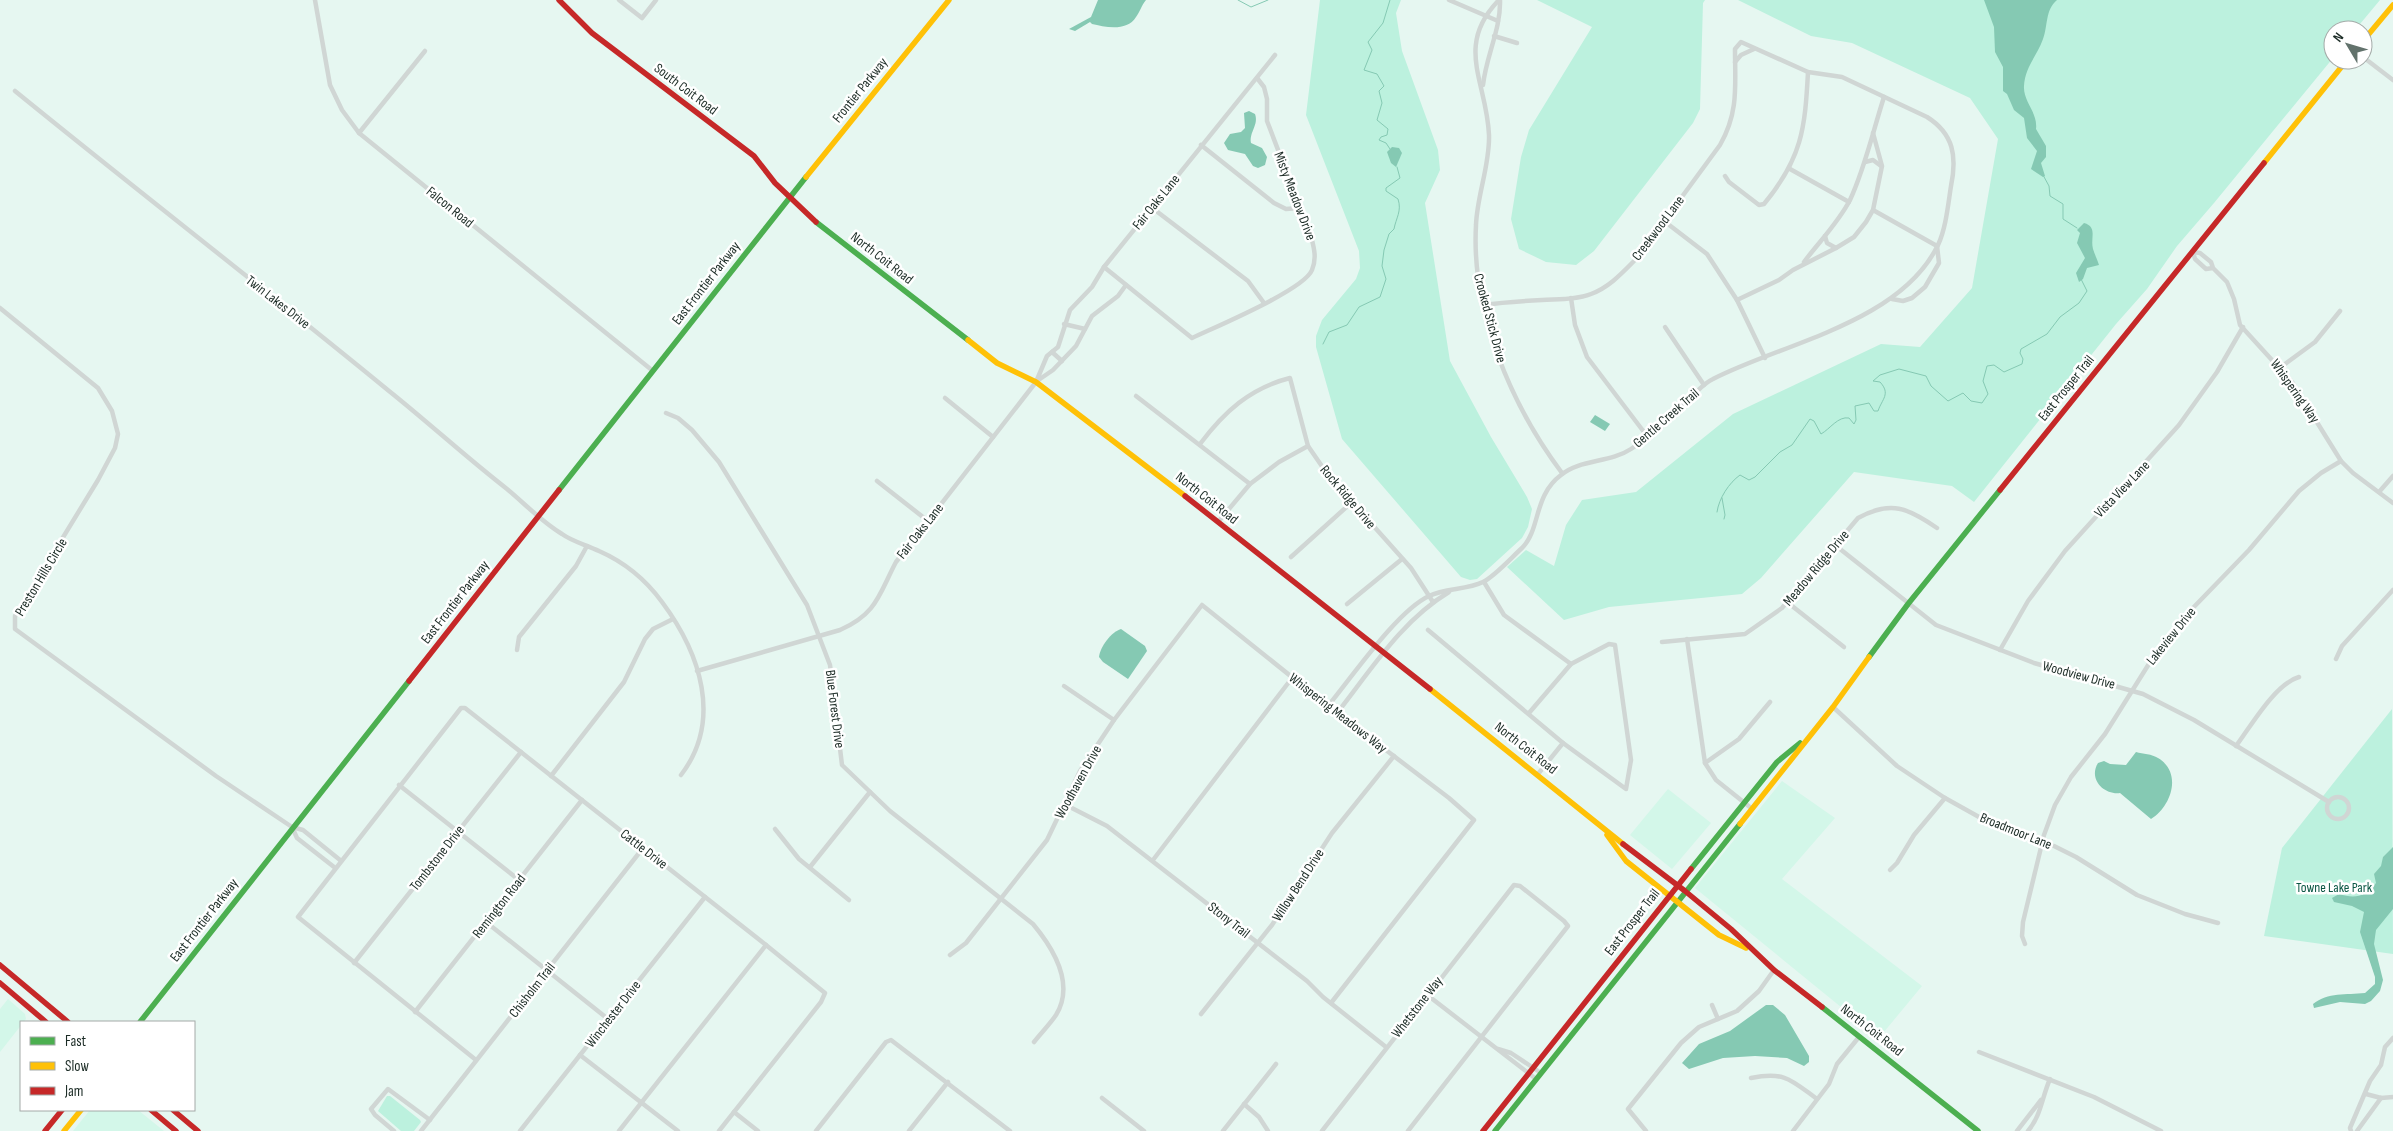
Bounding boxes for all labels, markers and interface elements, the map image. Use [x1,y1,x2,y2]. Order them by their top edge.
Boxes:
north arrow [2323,20,2373,70]
text: N [2329,29,2347,45]
street label: Frontier Parkway [829,54,892,126]
street label: South Coit Road [651,60,721,118]
street label: Misty Meadow Drive [1270,149,1320,243]
street label: Fair Oaks Lane [1129,171,1183,233]
street label: Falcon Road [423,183,477,231]
street label: Creekwood Lane [1628,192,1688,264]
street label: North Coit Road [847,228,917,288]
street label: East Frontier Parkway [668,237,744,328]
street label: Twin Lakes Drive [243,272,313,332]
street label: Crooked Stick Drive [1470,272,1510,364]
street label: East Prosper Trail [2034,352,2098,424]
street label: Whispering Way [2267,356,2324,427]
street label: Gentle Creek Trail [1630,385,1702,451]
street label: Vista View Lane [2091,457,2153,521]
street label: Rock Ridge Drive [1316,462,1380,532]
street label: North Coit Road [1172,468,1242,528]
street label: Fair Oaks Lane [893,500,947,562]
street label: Meadow Ridge Drive [1779,527,1853,609]
street label: Preston Hills Circle [11,535,71,619]
street label: East Frontier Parkway [417,556,493,647]
street label: Lakeview Drive [2143,604,2199,668]
street label: Woodview Drive [2041,657,2117,693]
street label: Blue Forest Drive [822,669,848,749]
street label: Whispering Meadows Way [1285,669,1391,757]
street label: North Coit Road [1491,718,1561,778]
street label: Woodhaven Drive [1051,742,1105,822]
street label: Broadmoor Lane [1978,809,2054,853]
street label: Tombstone Drive [406,822,468,894]
street label: Cattle Drive [617,825,671,873]
street label: Willow Bend Drive [1268,846,1328,924]
street label: Remington Road [469,870,529,941]
street label: East Frontier Parkway [166,874,242,965]
park label: Towne Lake Park [2296,879,2373,896]
street label: East Prosper Trail [1601,885,1663,959]
street label: Stony Trail [1205,898,1253,942]
street label: Chisholm Trail [505,959,559,1021]
street label: Whetstone Way [1388,972,1447,1041]
street label: Winchester Drive [582,977,644,1051]
street label: North Coit Road [1837,1000,1907,1060]
legend [20,1021,195,1111]
text: Fast [65,1032,87,1051]
text: Slow [65,1057,89,1076]
text: Jam [64,1082,83,1101]

